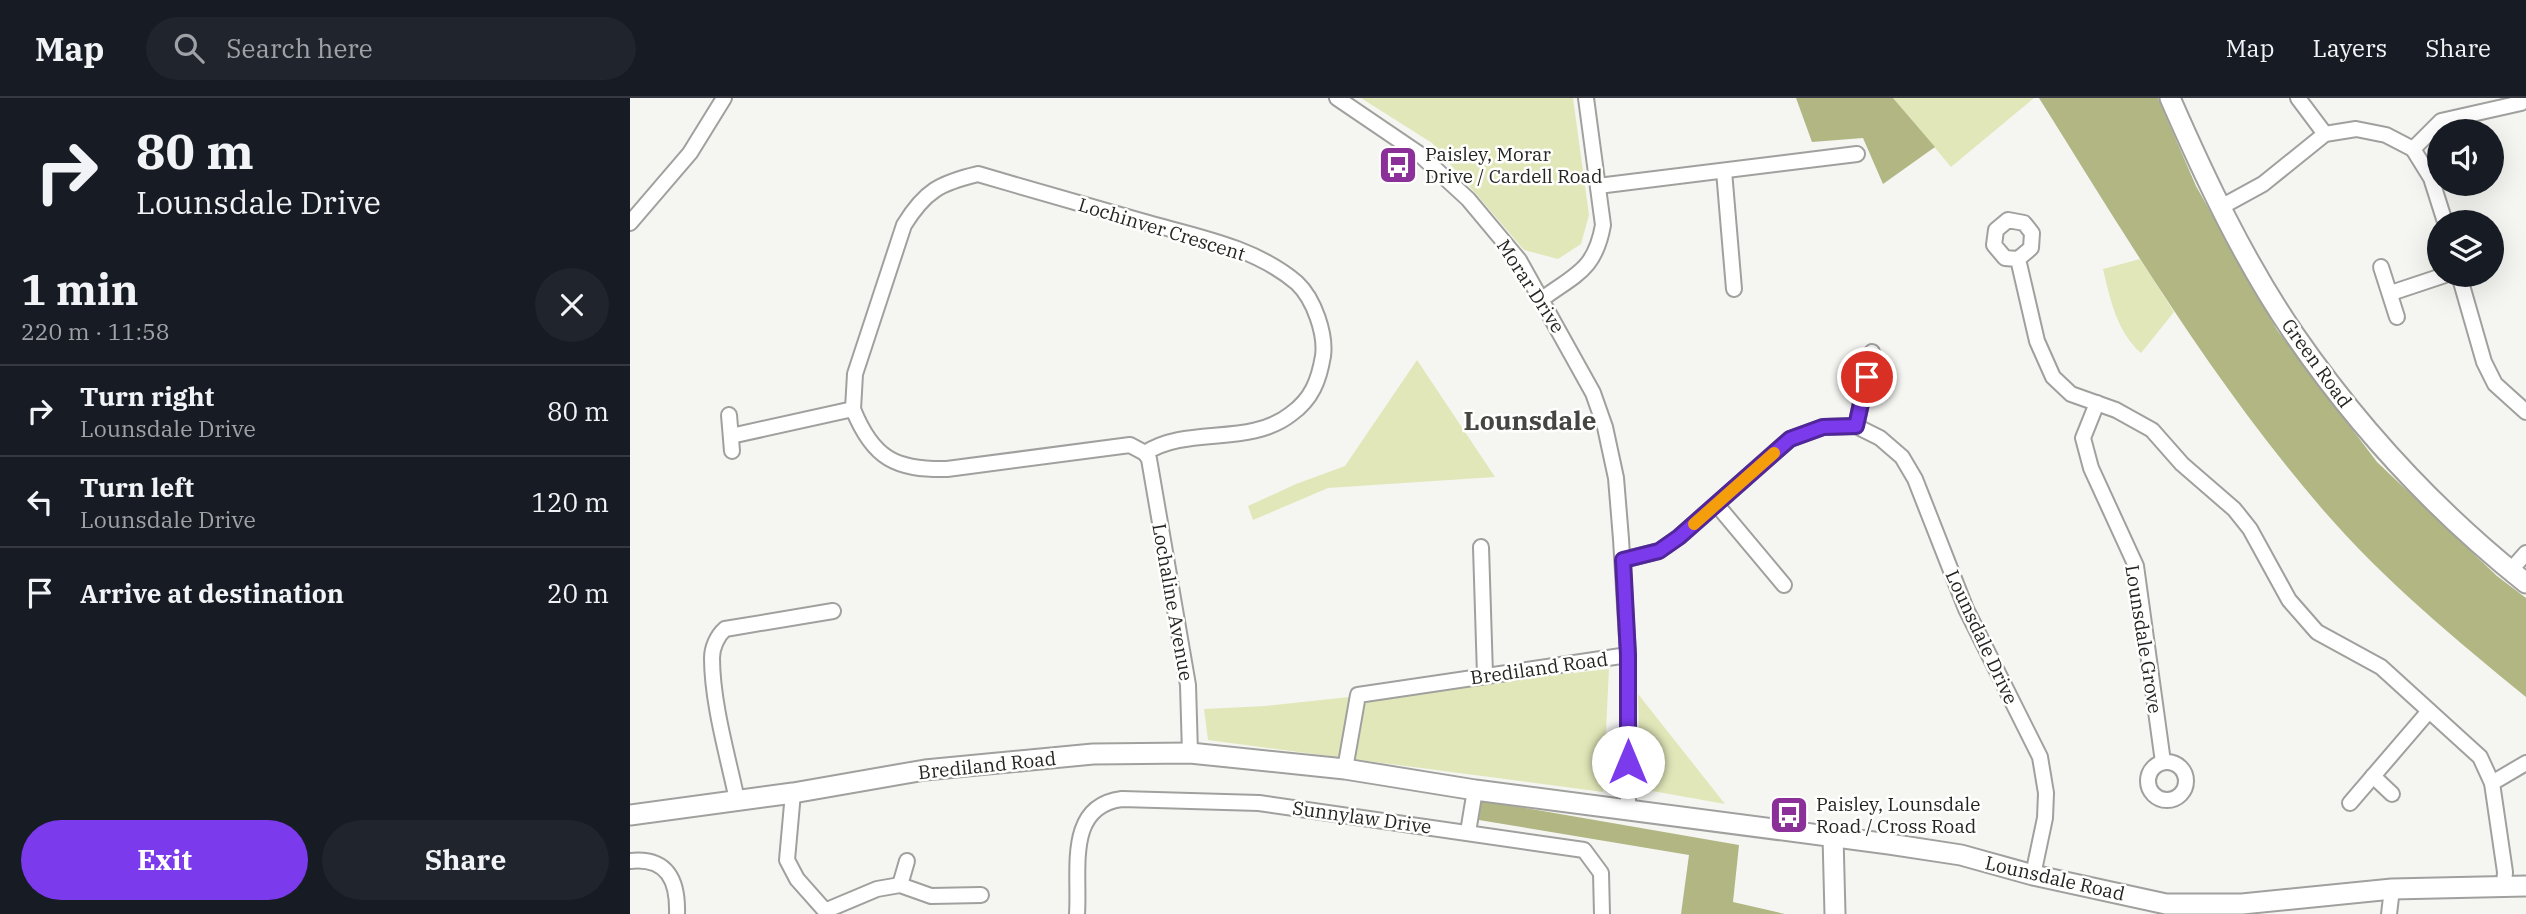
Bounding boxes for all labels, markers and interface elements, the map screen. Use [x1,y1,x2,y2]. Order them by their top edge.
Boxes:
search box [146,17,636,80]
text: Map [35,27,104,70]
icon: search [170,29,208,67]
text: Search here [226,31,373,65]
text: Map [2226,32,2274,64]
text: Layers [2312,32,2387,64]
text: Share [2425,32,2491,64]
text: 80 m [136,119,254,182]
map controls [2427,119,2504,287]
button: sound [2427,119,2504,196]
icon: right [21,126,112,217]
place label: Paisley, Morar Drive / Cardell Road [1425,142,1603,188]
bus stop icon: Paisley, Morar Drive / Cardell Road [1377,144,1419,186]
text: Lounsdale Drive [136,181,381,223]
street label: Lochinver Crescent [1076,192,1249,266]
button: layers [2427,210,2504,287]
street label: Morar Drive [1492,235,1570,337]
text: 1 min [21,262,139,317]
button: close [535,268,609,342]
street label: Green Road [2277,314,2357,412]
text: 220 m · 11:58 [21,316,170,346]
pin [1837,347,1897,407]
icon: arrive [1848,358,1886,396]
text: Turn right [80,379,214,413]
icon: right [21,392,59,430]
text: 80 m [547,394,609,428]
district label: Lounsdale [1464,403,1596,437]
text: Lounsdale Drive [80,413,256,443]
text: Turn left [80,470,194,504]
icon: left [21,483,59,521]
text: 120 m [531,485,609,519]
text: Lounsdale Drive [80,504,256,534]
street label: Lochaline Avenue [1147,521,1199,683]
street label: Lounsdale Grove [2120,563,2168,715]
street label: Lounsdale Drive [1940,566,2024,708]
icon: arrive [21,574,59,612]
text: Arrive at destination [80,576,344,610]
text: 20 m [547,576,609,610]
street label: Brediland Road [1469,646,1609,690]
position arrow [1591,725,1665,799]
street label: Brediland Road [917,746,1057,784]
place label: Paisley, Lounsdale Road / Cross Road [1816,792,1980,838]
bus stop icon: Paisley, Lounsdale Road / Cross Road [1768,794,1810,836]
street label: Sunnylaw Drive [1291,795,1433,839]
button: Exit [21,820,308,900]
button: Share [322,820,609,900]
street label: Lounsdale Road [1983,850,2127,906]

